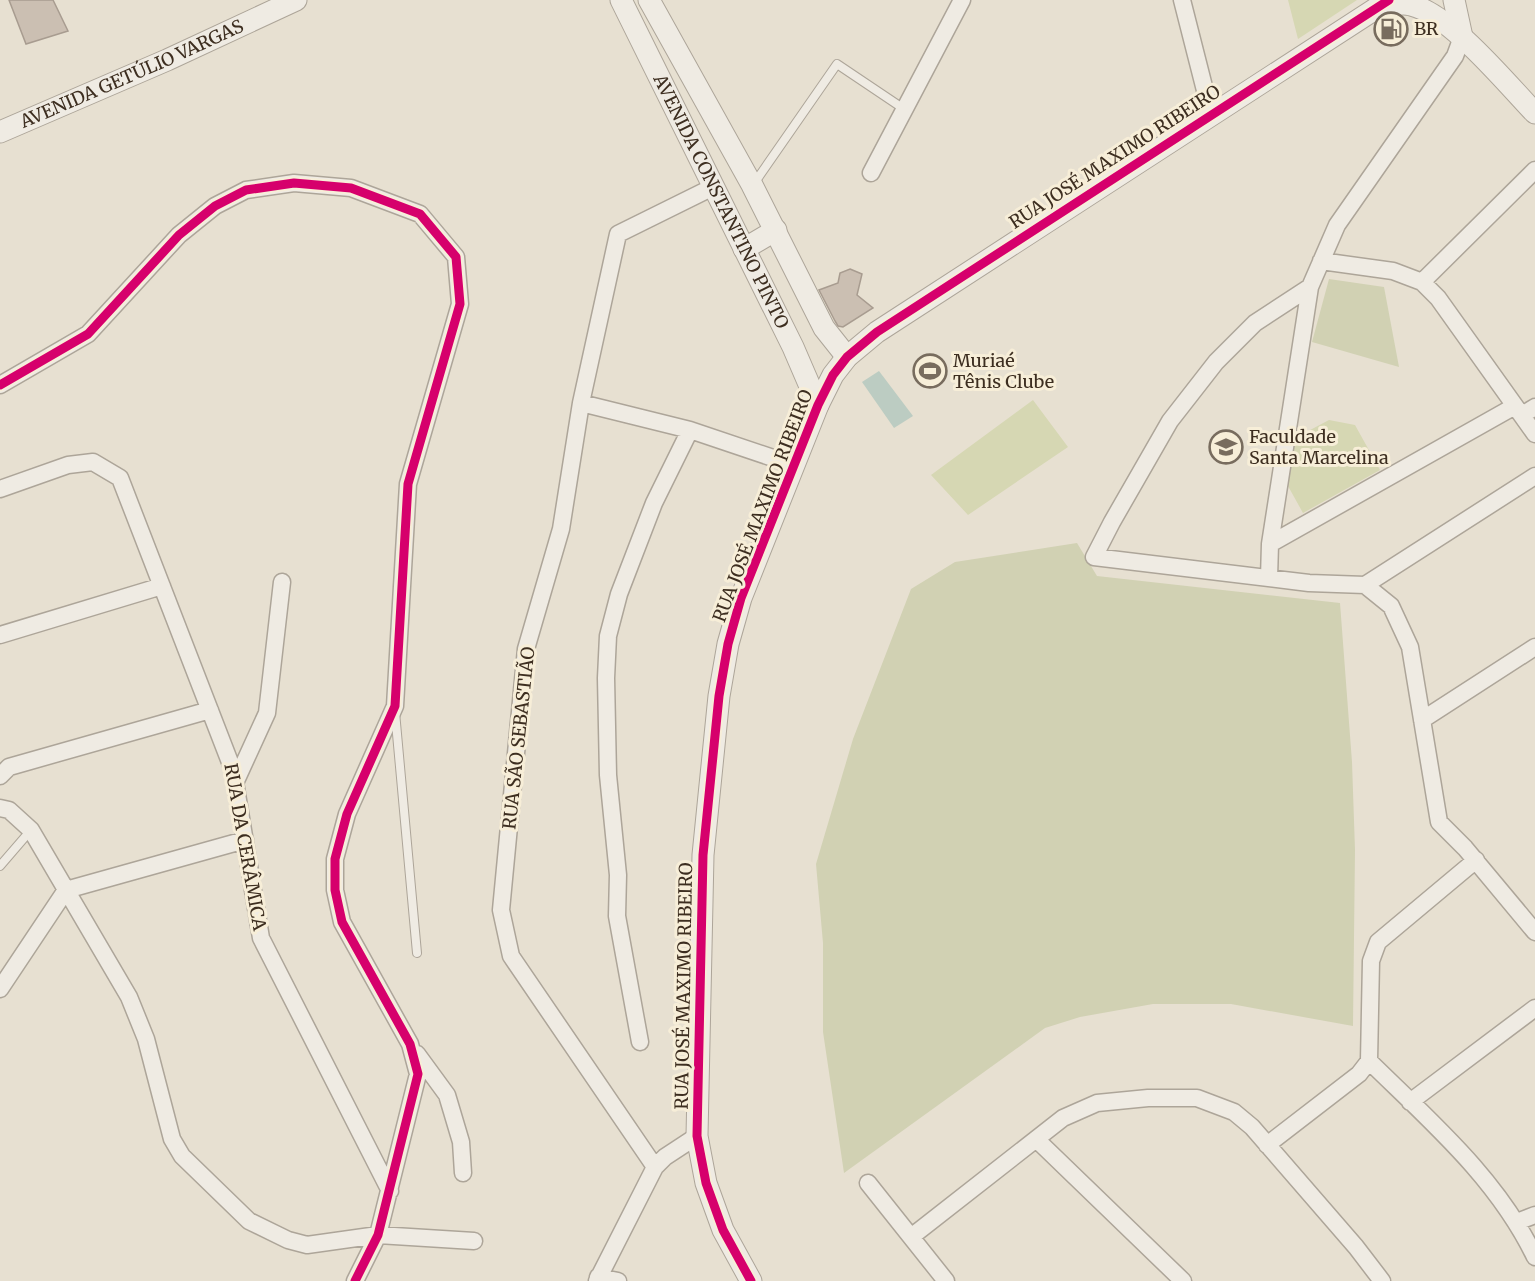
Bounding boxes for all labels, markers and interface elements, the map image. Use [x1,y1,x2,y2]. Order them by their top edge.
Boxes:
fuel station icon: BR [1373,11,1409,47]
street label: AVENIDA GETÚLIO VARGAS [16,14,247,133]
place label: BR [1414,17,1439,40]
street label: AVENIDA CONSTANTINO PINTO [648,69,794,332]
street label: RUA JOSÉ MAXIMO RIBEIRO [1005,80,1225,234]
place label: Muriaé Tênis Clube [953,349,1054,393]
sports icon: Muriaé Tênis Clube [912,353,948,389]
street label: RUA JOSÉ MAXIMO RIBEIRO [707,386,818,625]
place label: Faculdade Santa Marcelina [1249,425,1389,469]
school or university icon: Faculdade Santa Marcelina [1208,429,1244,465]
street label: RUA SÃO SEBASTIÃO [497,645,540,830]
street label: RUA DA CERÂMICA [219,761,272,933]
street label: RUA JOSÉ MAXIMO RIBEIRO [670,862,697,1110]

